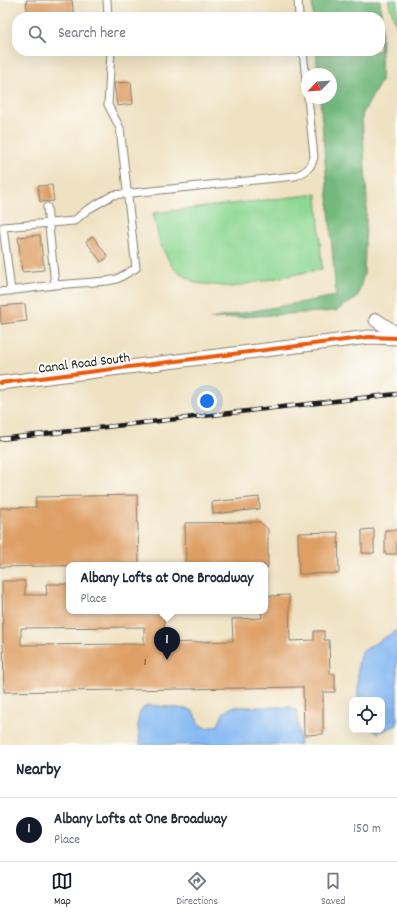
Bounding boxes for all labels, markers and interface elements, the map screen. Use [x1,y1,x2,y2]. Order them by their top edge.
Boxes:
search box [12,12,385,56]
icon: search [26,23,48,45]
text: Search here [58,23,126,45]
north arrow [301,68,337,104]
street label: Canal Road South [37,348,131,380]
your location [197,391,217,411]
popup [66,562,268,614]
text: Albany Lofts at One Broadway [81,568,253,590]
text: Place [81,590,107,609]
pin: 1 [154,627,180,660]
house number: 1 [144,654,146,671]
map controls [349,697,385,733]
button: locate [349,697,385,733]
text: Nearby [16,759,60,783]
text: Albany Lofts at One Broadway [54,809,227,831]
text: 1 [28,820,30,839]
text: 150 m [353,820,381,839]
text: Place [54,831,80,850]
tab: Map [51,870,73,910]
tab: Directions [176,870,218,910]
tab: Saved [321,870,346,910]

